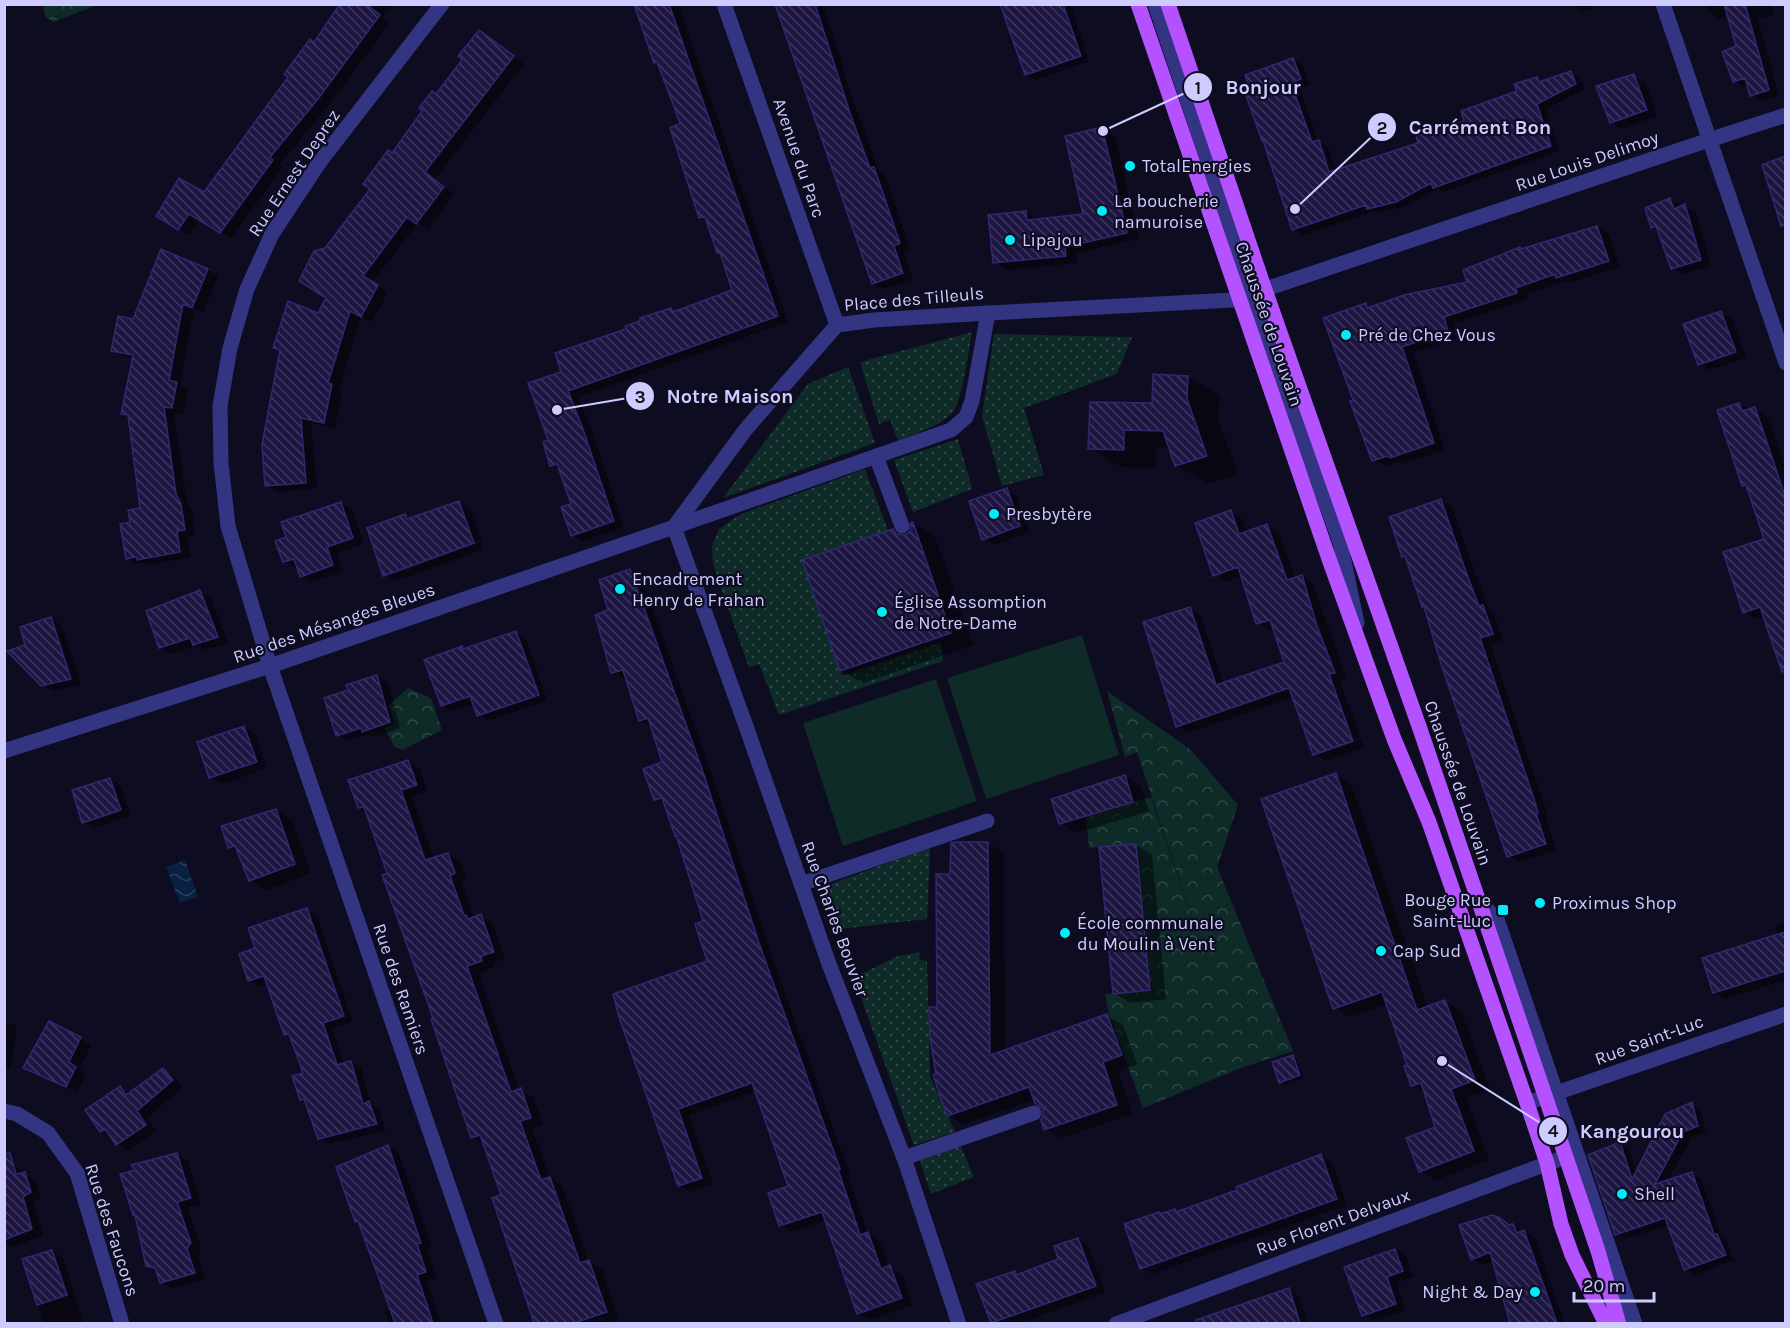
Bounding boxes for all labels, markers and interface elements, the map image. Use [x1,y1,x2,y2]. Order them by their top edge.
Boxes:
callout: Bonjour [1183,68,1312,106]
text: Bonjour [1225,76,1301,99]
text: 1 [1195,77,1201,99]
street label: Avenue du Parc [768,95,830,221]
street label: Rue Ernest Deprez [243,105,345,241]
callout: Carrément Bon [1367,108,1563,146]
text: Carrément Bon [1409,116,1551,139]
text: 2 [1377,117,1387,139]
street label: Rue Louis Delimoy [1512,126,1662,196]
place label: TotalEnergies [1142,155,1252,177]
marker: TotalEnergies [1123,159,1137,173]
place label: La boucherie namuroise [1114,190,1219,233]
marker: La boucherie namuroise [1095,204,1109,218]
place label: Lipajou [1022,229,1083,251]
marker: Lipajou [1003,233,1017,247]
street label: Chaussée de Louvain [1230,239,1308,409]
street label: Place des Tilleuls [843,282,985,316]
place label: Pré de Chez Vous [1358,324,1496,346]
marker: Pré de Chez Vous [1339,328,1353,342]
callout: Notre Maison [625,377,806,415]
text: Notre Maison [666,385,794,408]
text: 3 [634,386,646,408]
place label: Presbytère [1006,503,1092,525]
marker: Presbytère [987,507,1001,521]
place label: Encadrement Henry de Frahan [632,568,765,611]
street label: Rue des Mésanges Bleues [230,578,438,668]
marker: Encadrement Henry de Frahan [613,582,627,596]
place label: Église Assomption de Notre-Dame [894,590,1047,634]
marker: Église Assomption de Notre-Dame [875,605,889,619]
street label: Chaussée de Louvain [1419,698,1497,868]
street label: Rue Charles Bouvier [797,838,874,1000]
place label: Bouge Rue Saint-Luc [1404,889,1491,932]
place label: Proximus Shop [1552,892,1676,914]
marker: Proximus Shop [1533,896,1547,910]
marker: Bouge Rue Saint-Luc [1496,903,1510,917]
place label: École communale du Moulin à Vent [1077,911,1224,955]
street label: Rue des Ramiers [368,920,434,1058]
marker: École communale du Moulin à Vent [1058,926,1072,940]
place label: Cap Sud [1393,940,1461,962]
marker: Cap Sud [1374,944,1388,958]
street label: Rue Saint-Luc [1592,1010,1706,1070]
callout: Kangourou [1538,1112,1697,1150]
text: 4 [1548,1120,1559,1142]
text: Kangourou [1580,1120,1684,1143]
street label: Rue des Faucons [80,1161,144,1299]
place label: Shell [1634,1183,1675,1205]
street label: Rue Florent Delvaux [1253,1184,1413,1260]
marker: Shell [1615,1187,1629,1201]
scale bar [1574,1265,1654,1303]
text: 20 m [1583,1275,1625,1297]
place label: Night & Day [1422,1281,1524,1303]
marker: Night & Day [1528,1285,1542,1299]

